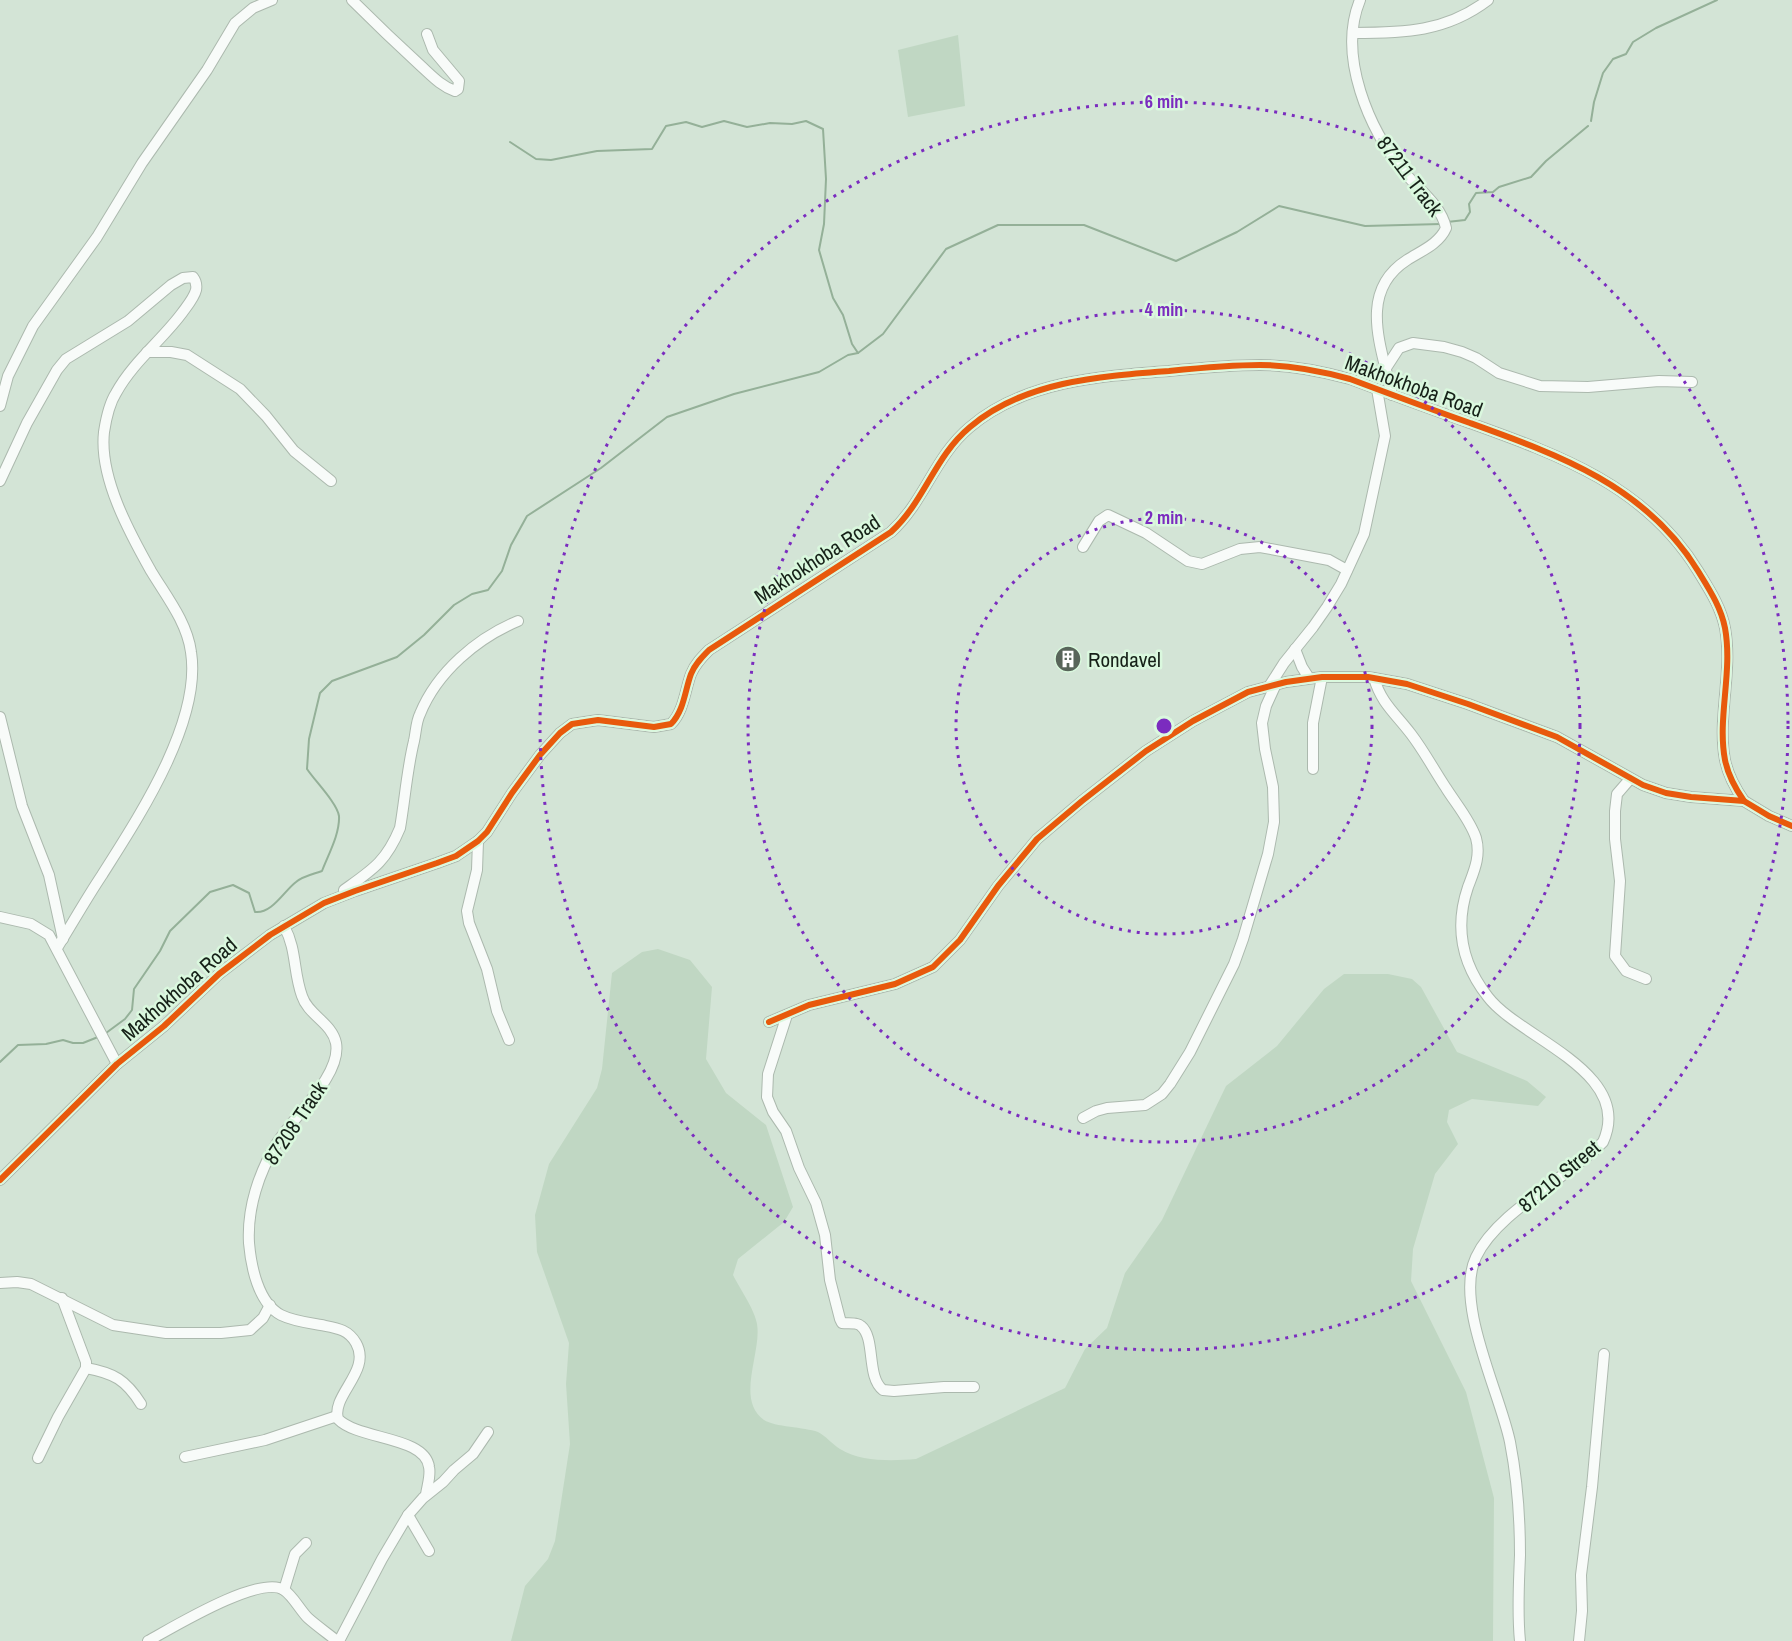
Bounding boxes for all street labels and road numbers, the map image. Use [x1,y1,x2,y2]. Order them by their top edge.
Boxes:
street label: 87211 Track [1370,130,1450,222]
street label: Makhokhoba Road [1341,348,1487,424]
street label: Makhokhoba Road [748,507,886,611]
street label: Makhokhoba Road [115,931,243,1047]
street label: 87208 Track [256,1075,334,1170]
street label: 87210 Street [1512,1133,1606,1219]

